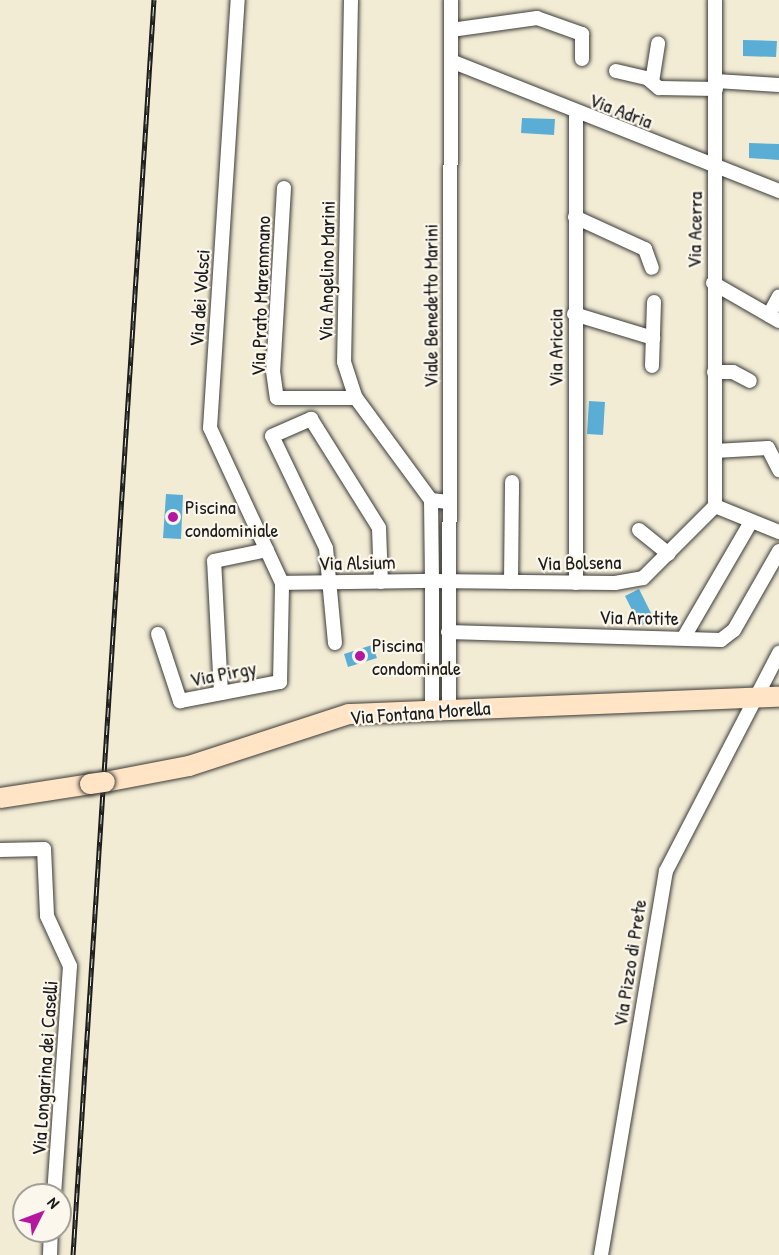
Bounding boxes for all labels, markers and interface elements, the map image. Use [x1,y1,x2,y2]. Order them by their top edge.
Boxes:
street label: Via Adria [586,87,656,133]
street label: Via Acerra [681,191,707,269]
street label: Via Angelino Marini [313,200,339,342]
street label: Via Prato Maremmano [245,215,275,377]
street label: Viale Benedetto Marini [418,224,442,388]
street label: Via dei Volsci [184,249,214,347]
street label: Via Ariccia [543,309,567,387]
place label: Piscina condominiale [185,494,278,541]
marker: Piscina condominiale [166,510,180,524]
street label: Via Alsium [318,549,396,575]
street label: Via Bolsena [537,549,621,575]
street label: Via Arotite [599,604,679,630]
place label: Piscina condominale [372,632,461,679]
marker: Piscina condominale [353,649,367,663]
street label: Via Pirgy [188,655,258,691]
street label: Via Fontana Morella [349,695,491,729]
street label: Via Pizzo di Prete [607,897,651,1029]
street label: Via Longarina dei Caselli [26,980,62,1156]
north arrow [12,1183,72,1243]
text: N [43,1192,65,1213]

